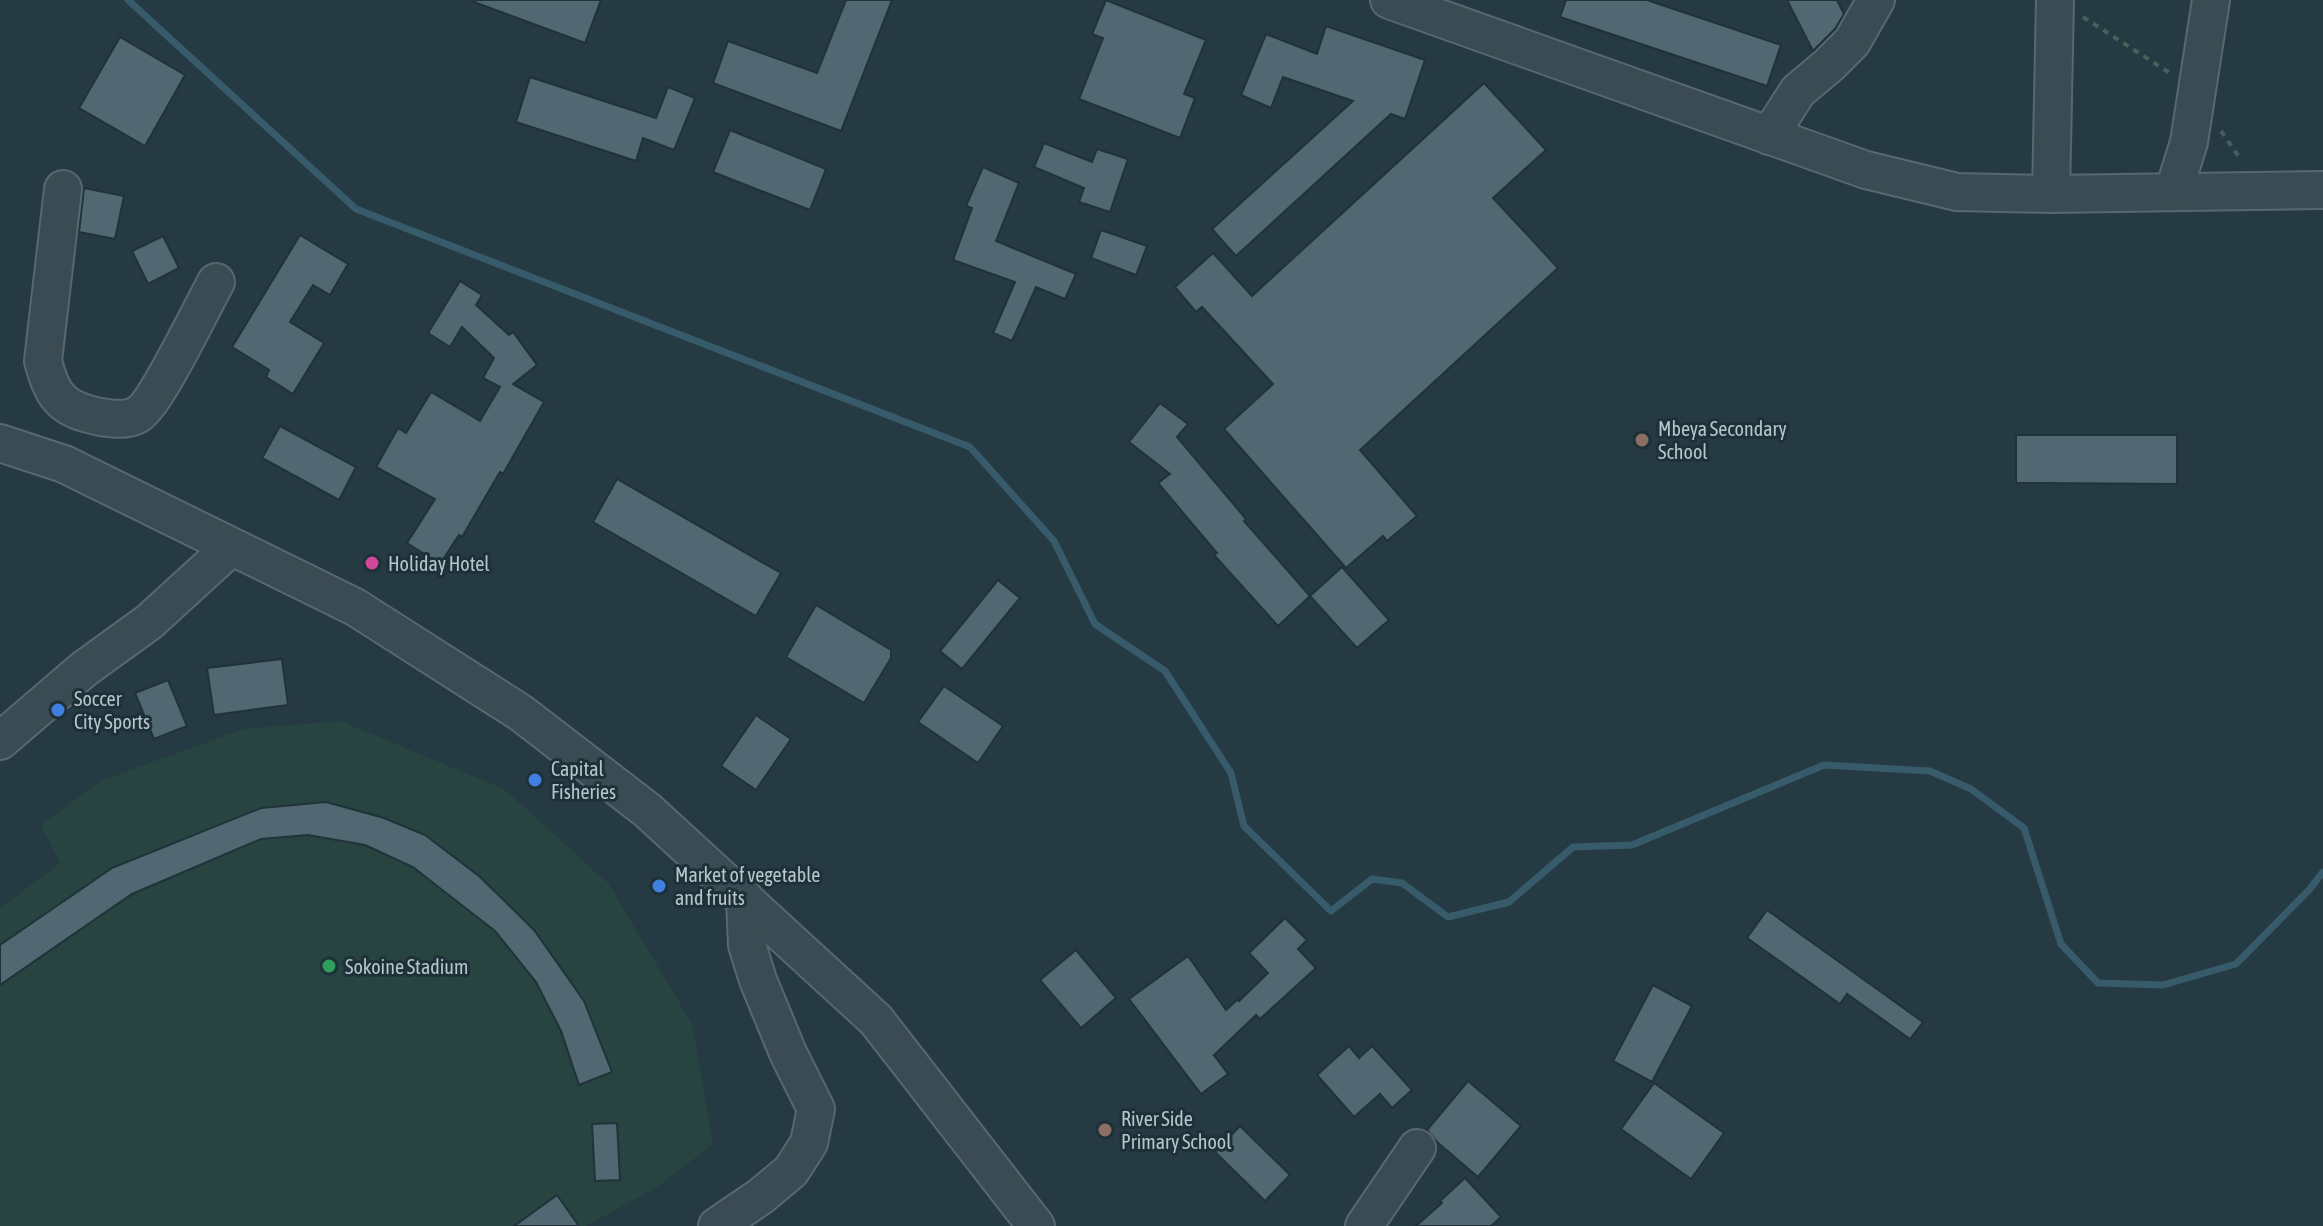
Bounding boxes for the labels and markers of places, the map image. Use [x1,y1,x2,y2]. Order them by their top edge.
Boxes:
place label: Mbeya Secondary School [1658,417,1787,463]
marker: Mbeya Secondary School [1633,431,1651,449]
place label: Holiday Hotel [388,552,490,575]
marker: Holiday Hotel [363,554,381,572]
place label: Soccer City Sports [74,687,150,733]
marker: Soccer City Sports [49,701,67,719]
place label: Capital Fisheries [551,757,616,803]
marker: Capital Fisheries [526,771,544,789]
place label: Market of vegetable and fruits [675,863,820,909]
marker: Market of vegetable and fruits [650,877,668,895]
place label: Sokoine Stadium [345,955,468,978]
marker: Sokoine Stadium [320,957,338,975]
place label: River Side Primary School [1121,1107,1232,1153]
marker: River Side Primary School [1096,1121,1114,1139]

